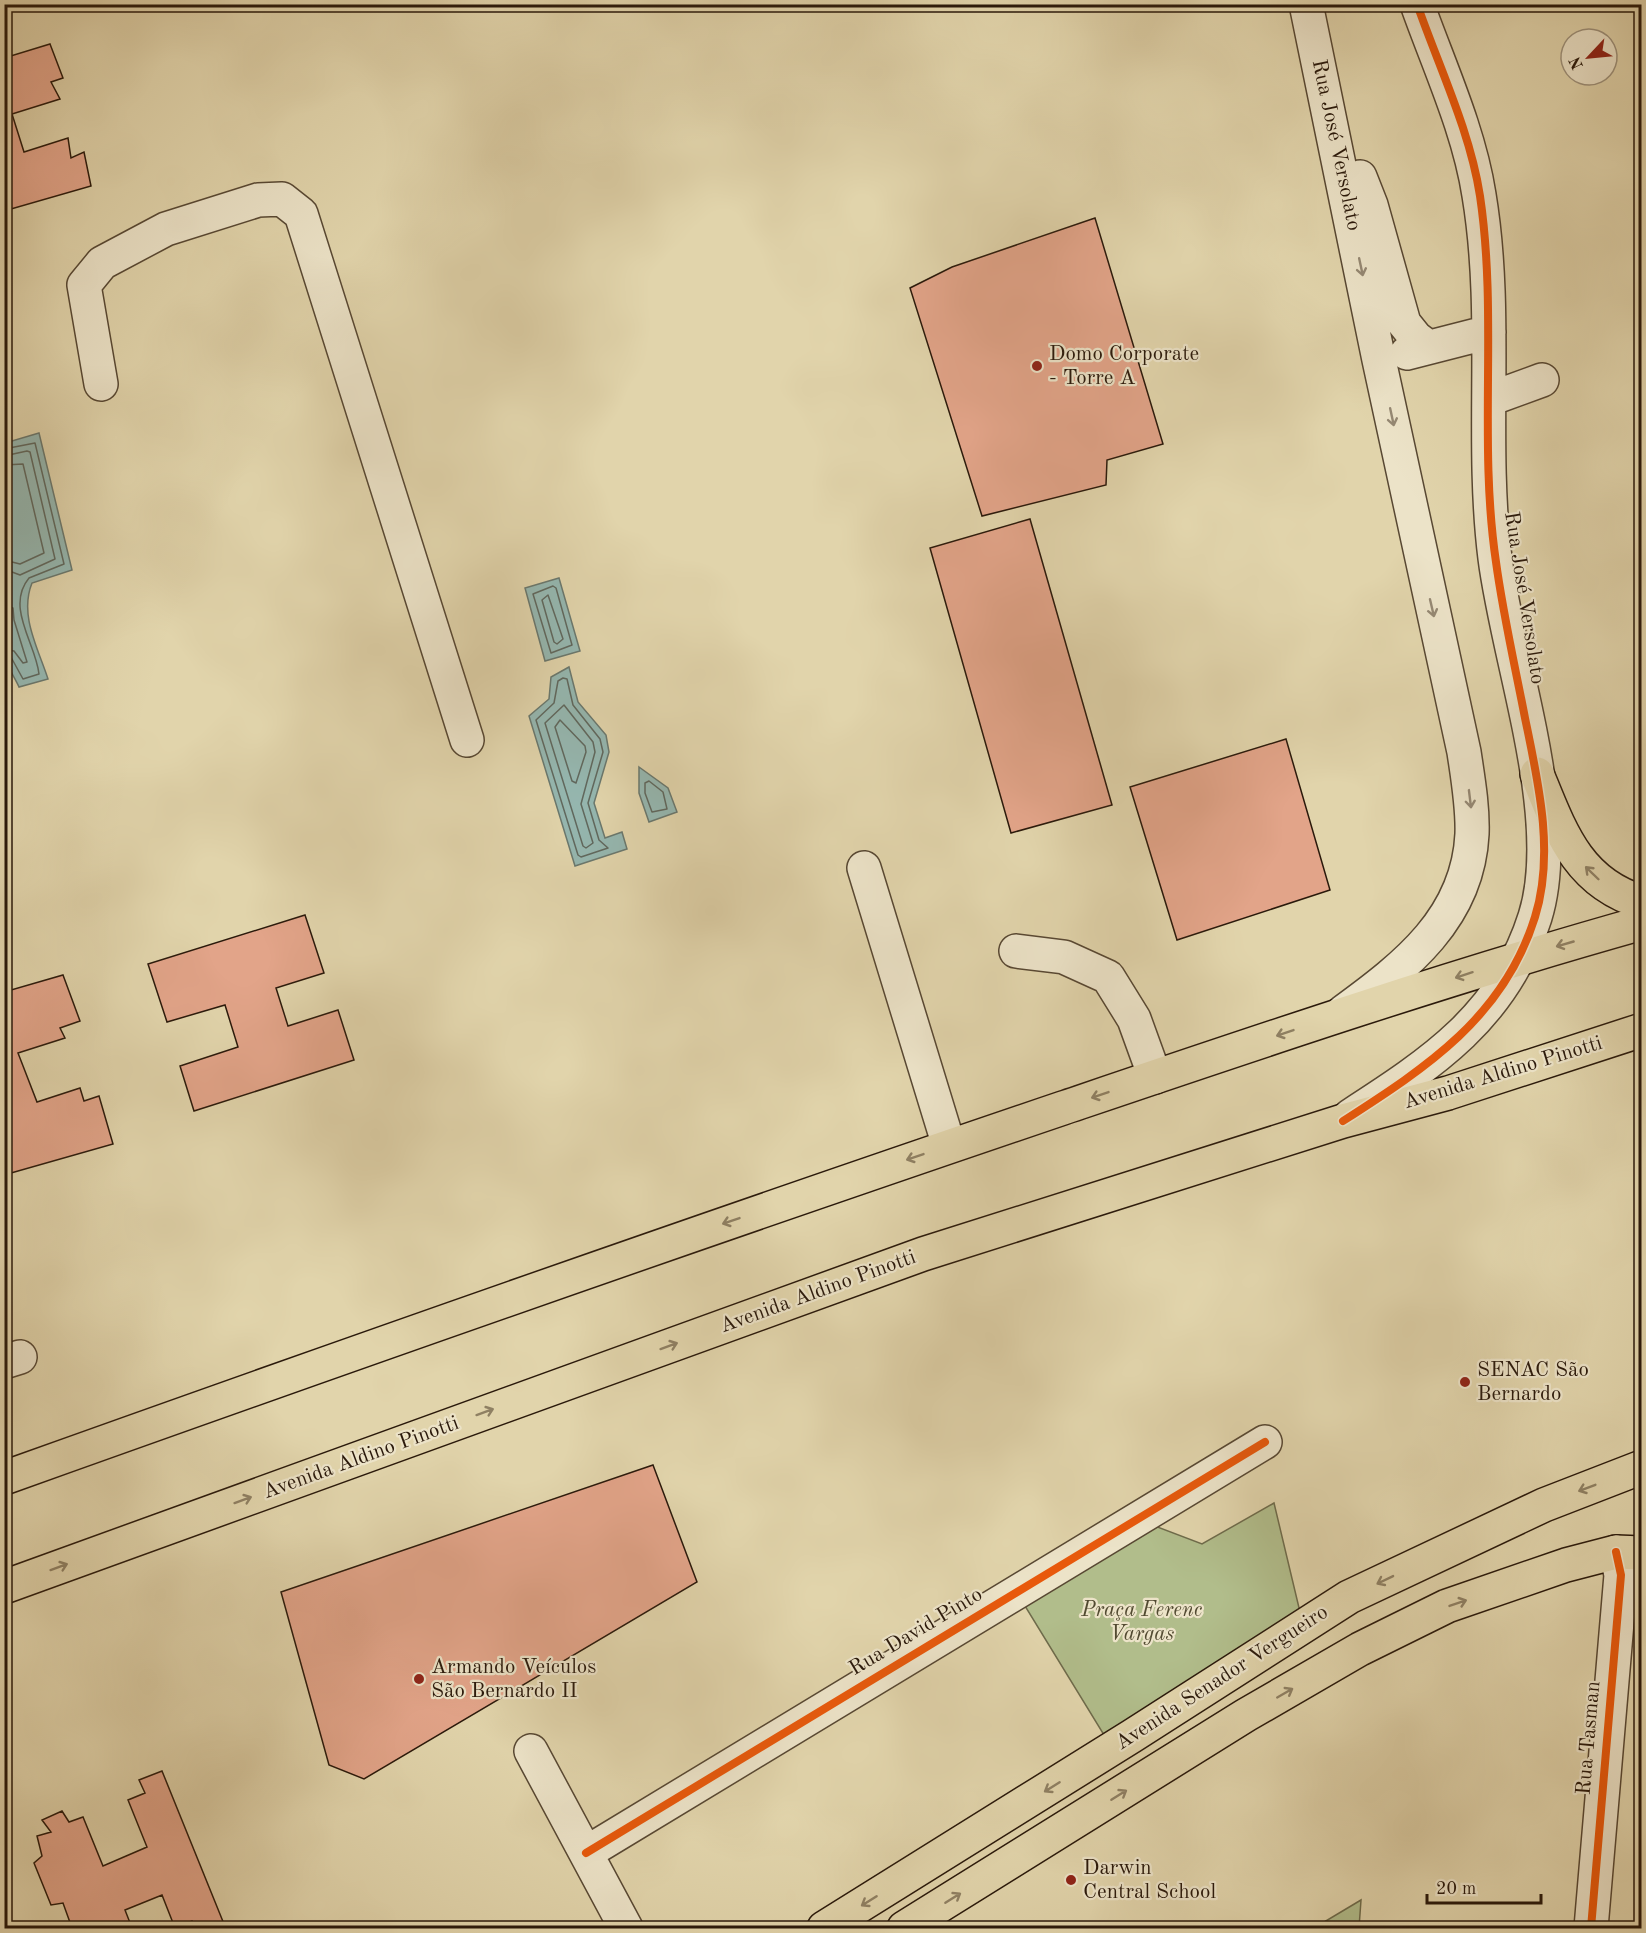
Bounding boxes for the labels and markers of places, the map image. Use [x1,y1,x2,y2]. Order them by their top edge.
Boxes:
place label: Domo Corporate - Torre A [1049,344,1199,389]
marker: Domo Corporate - Torre A [1030,359,1044,373]
place label: SENAC São Bernardo [1477,1360,1589,1405]
marker: SENAC São Bernardo [1458,1375,1472,1389]
place label: Armando Veículos São Bernardo II [431,1657,596,1702]
marker: Armando Veículos São Bernardo II [412,1672,426,1686]
place label: Darwin Central School [1083,1858,1216,1903]
marker: Darwin Central School [1064,1873,1078,1887]

